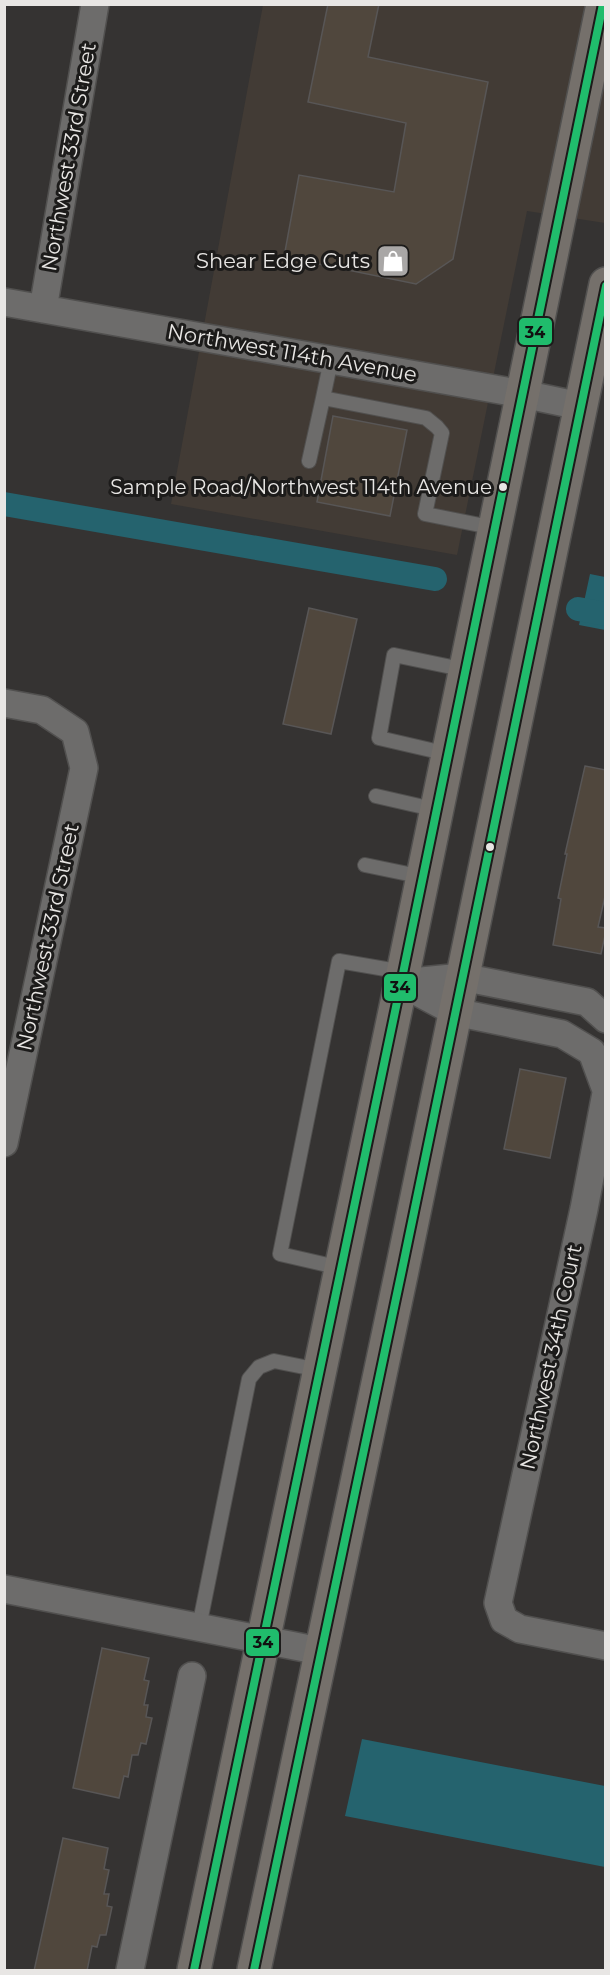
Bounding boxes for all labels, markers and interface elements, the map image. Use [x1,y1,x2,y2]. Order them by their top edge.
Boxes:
street label: Northwest 33rd Street [36,41,101,273]
shop icon: Shear Edge Cuts [375,243,411,279]
place label: Shear Edge Cuts [196,248,370,273]
line badge: 34 [518,317,553,346]
street label: Northwest 114th Avenue [165,318,419,387]
text: 34 [524,323,545,342]
place label: Sample Road/Northwest 114th Avenue [110,475,492,499]
marker: Sample Road/Northwest 114th Avenue [497,481,509,493]
street label: Northwest 33rd Street [11,821,84,1053]
unlabelled marker [484,841,496,853]
line badge: 34 [383,973,417,1002]
text: 34 [389,978,410,997]
street label: Northwest 34th Court [514,1242,587,1472]
line badge: 34 [245,1628,280,1657]
text: 34 [252,1633,273,1652]

